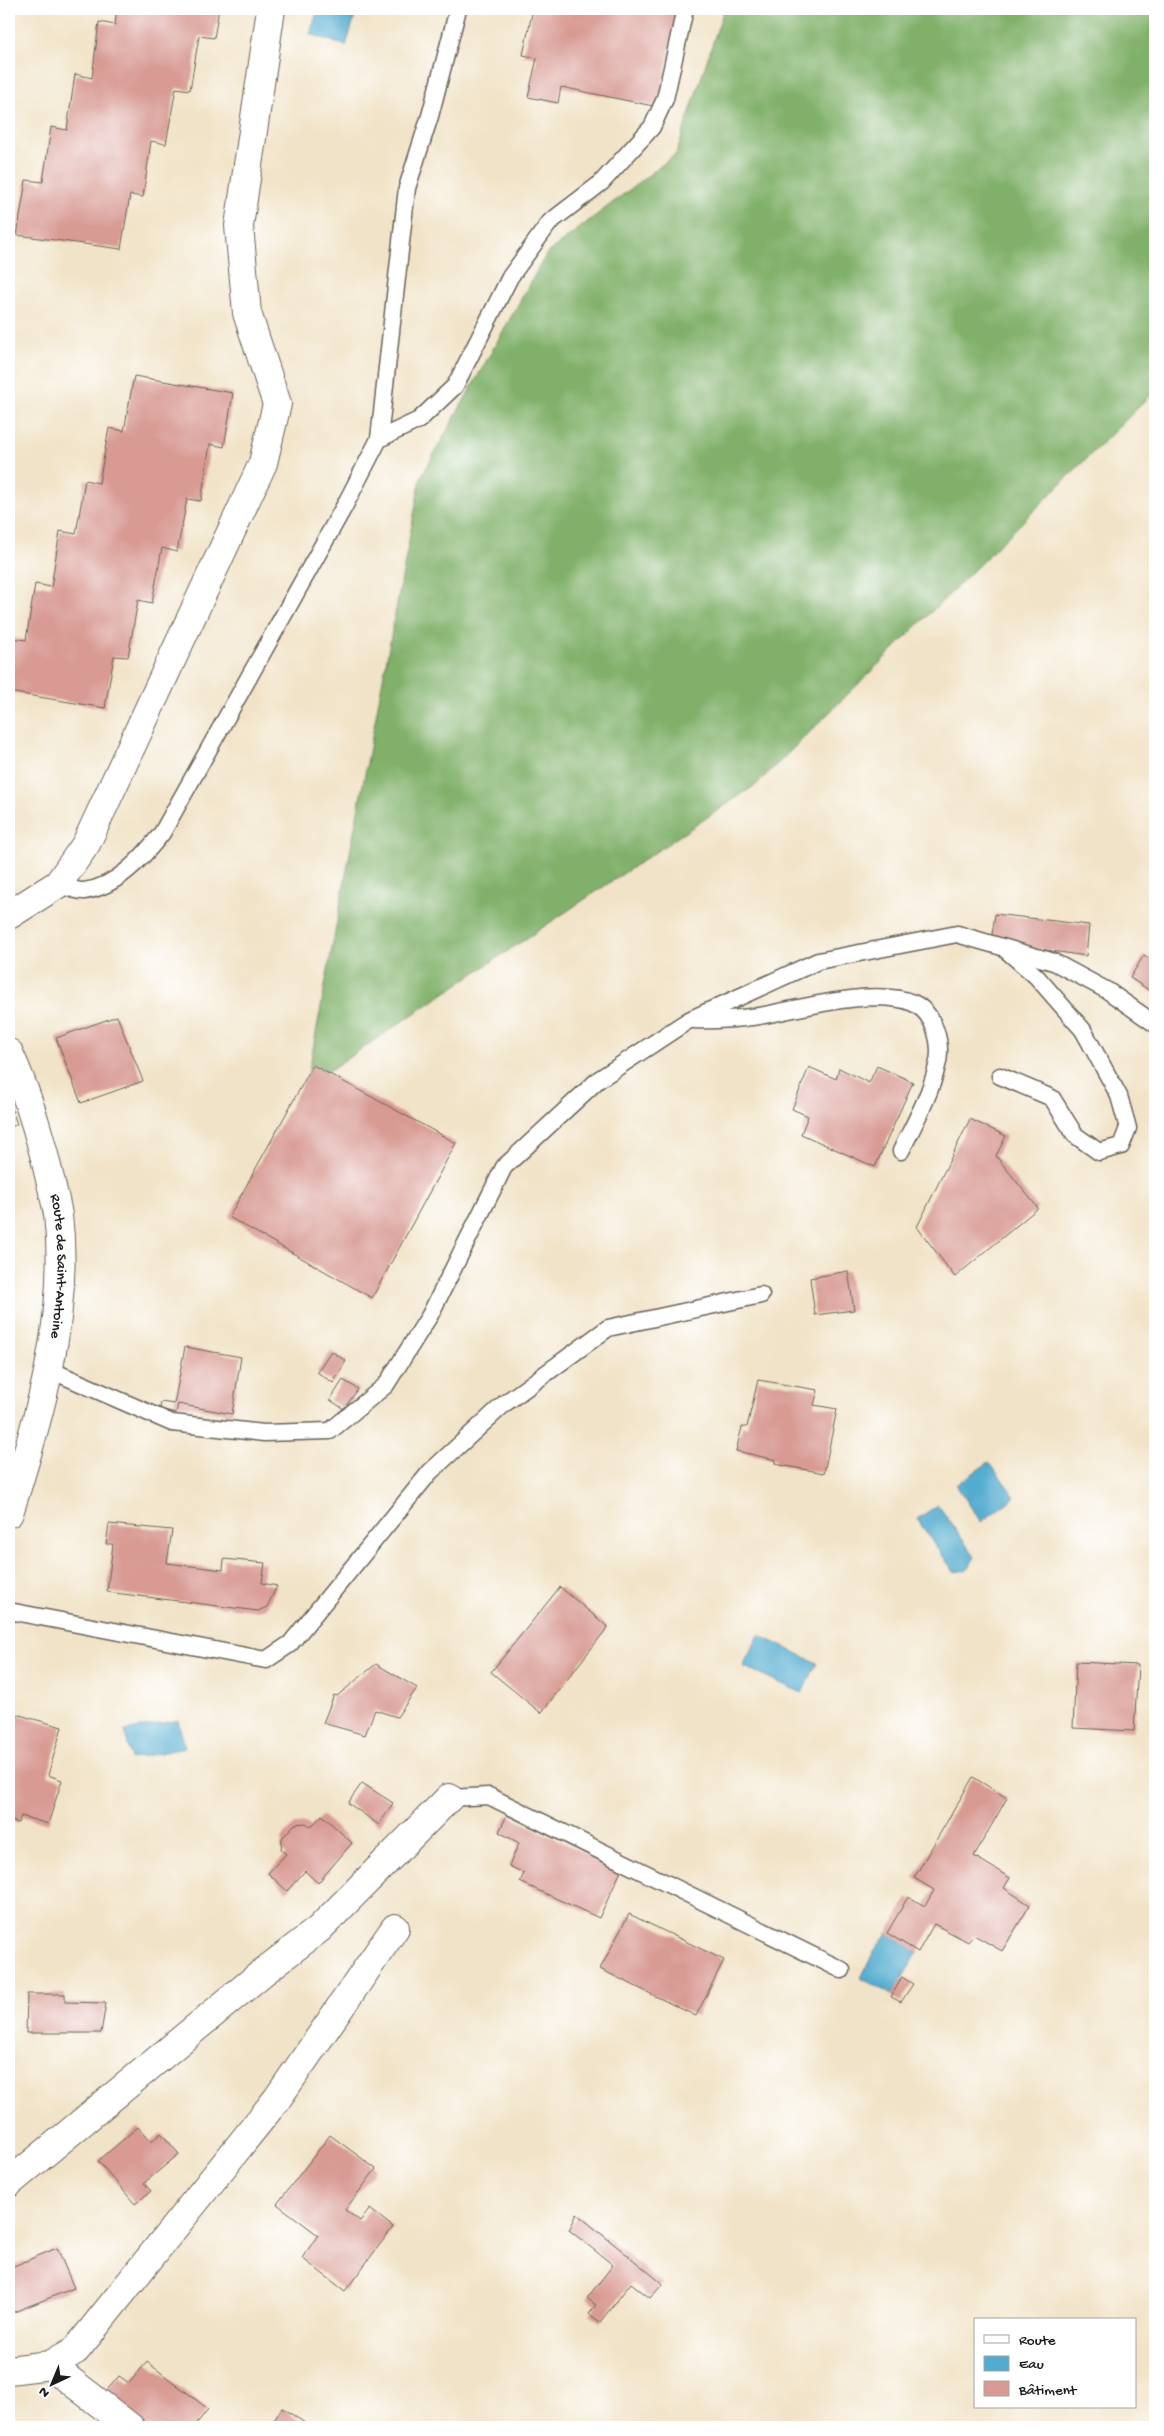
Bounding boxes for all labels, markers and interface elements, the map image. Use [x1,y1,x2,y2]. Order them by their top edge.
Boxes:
street label: Route de Saint-Antoine [45,1192,70,1340]
legend [974,2318,1136,2408]
text: Route [1019,2332,1056,2350]
text: Eau [1019,2356,1044,2374]
north arrow [28,2358,78,2408]
text: N [36,2382,54,2401]
text: Bâtiment [1018,2382,1078,2400]

